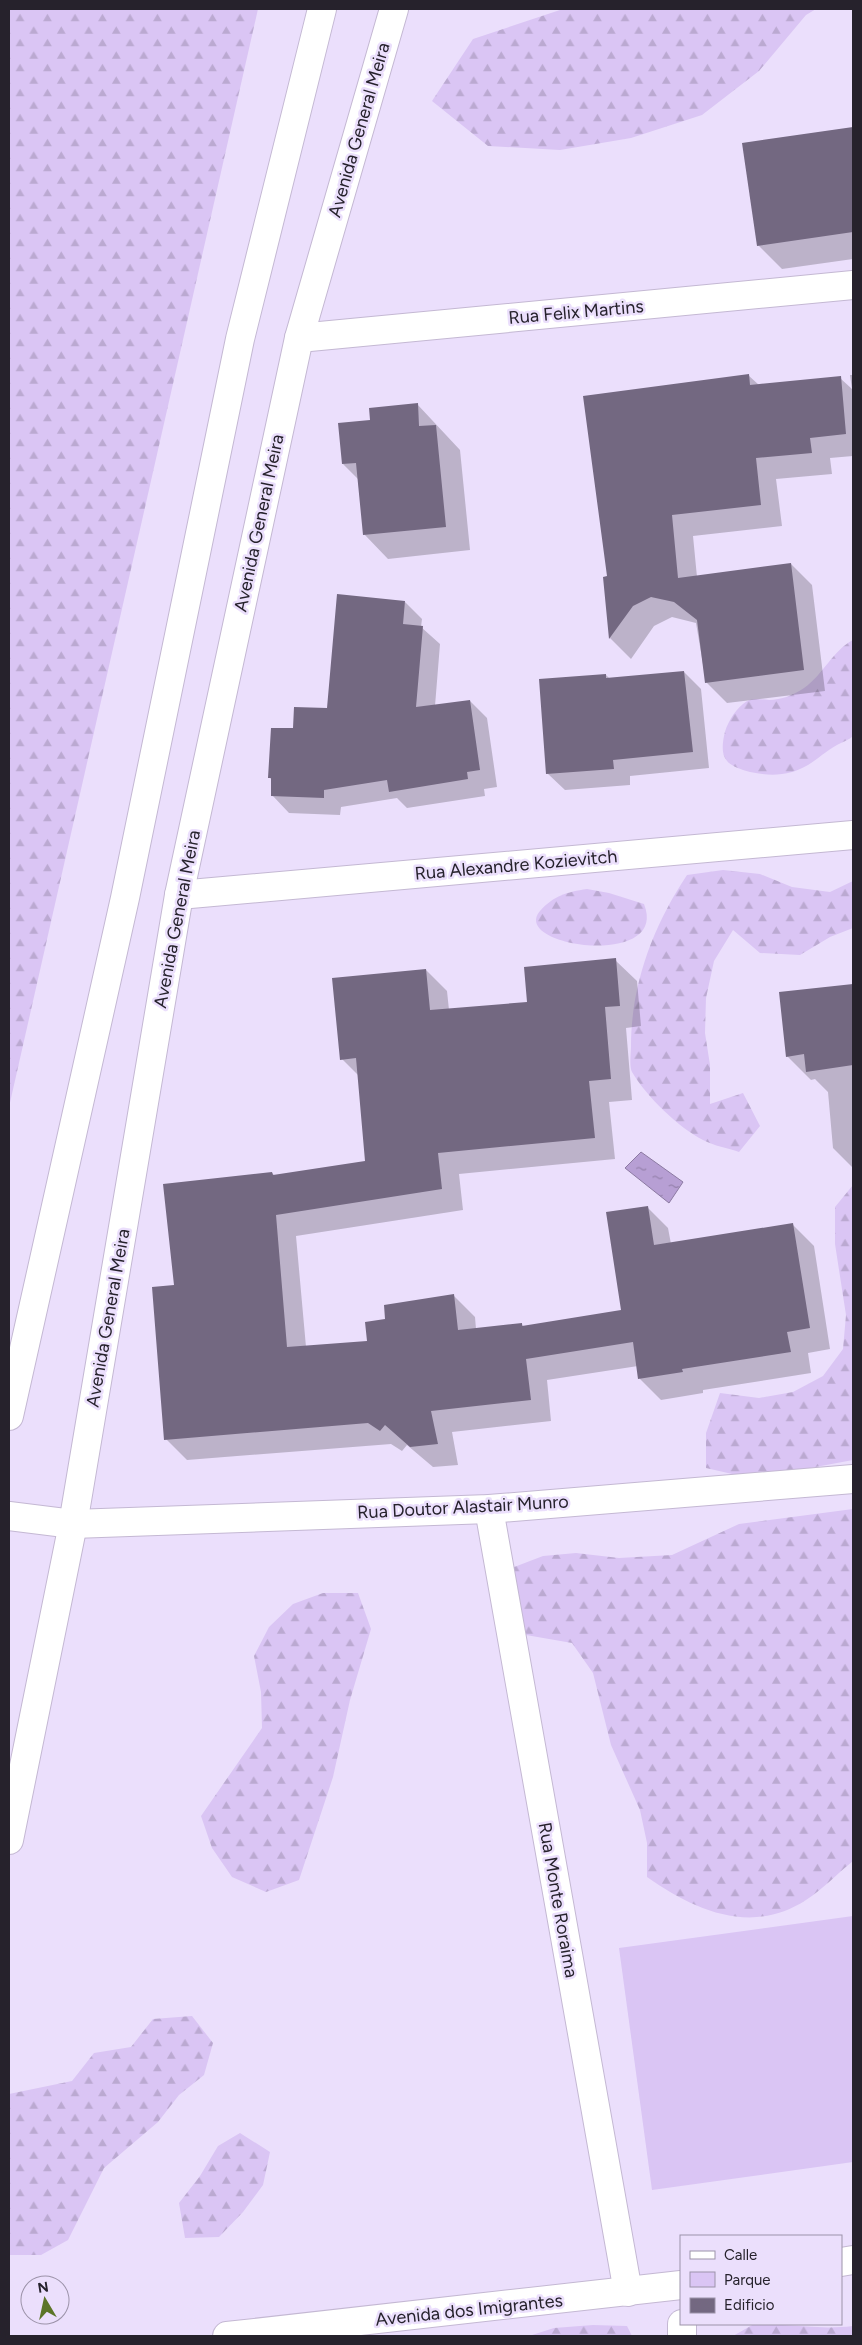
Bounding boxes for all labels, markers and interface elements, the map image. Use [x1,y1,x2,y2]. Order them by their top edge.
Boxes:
street label: Avenida General Meira [323,40,395,220]
street label: Rua Felix Martins [508,295,644,329]
street label: Avenida General Meira [229,432,289,614]
street label: Avenida General Meira [149,828,205,1010]
street label: Rua Alexandre Kozievitch [414,845,618,885]
street label: Avenida General Meira [81,1227,135,1409]
street label: Rua Doutor Alastair Munro [357,1490,569,1524]
street label: Rua Monte Roraima [534,1821,582,1979]
legend [680,2235,842,2325]
text: Calle [724,2246,757,2264]
text: Parque [724,2271,771,2289]
north arrow [20,2275,70,2325]
text: N [36,2278,50,2297]
street label: Avenida dos Imigrantes [374,2289,564,2331]
text: Edificio [724,2296,775,2314]

